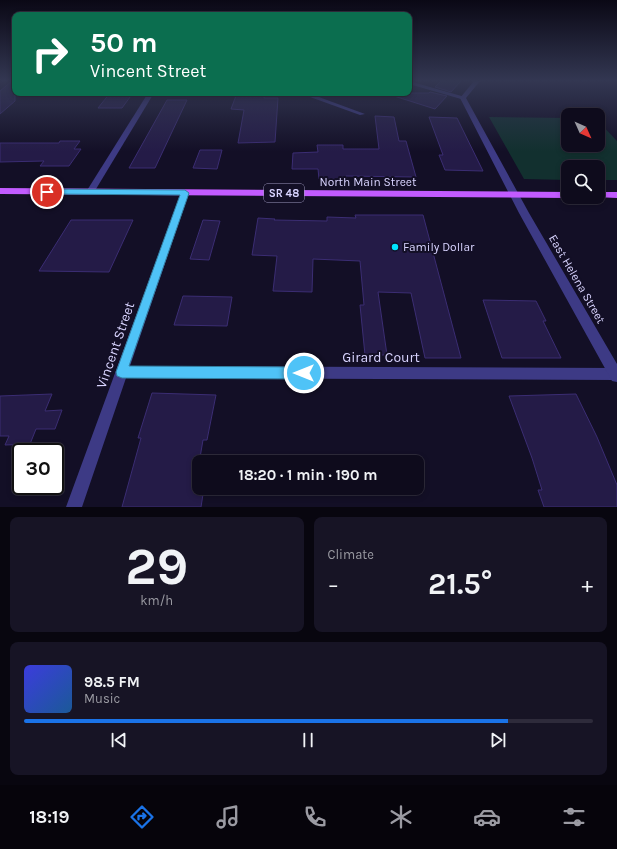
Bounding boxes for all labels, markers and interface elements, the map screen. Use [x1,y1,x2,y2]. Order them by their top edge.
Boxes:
text: 50 m [90,26,158,59]
icon: right [24,28,76,80]
text: Vincent Street [90,60,206,82]
north arrow [561,108,605,152]
map controls [561,108,605,204]
button: search [561,160,605,204]
pin [30,175,64,209]
street label: North Main Street [319,175,417,189]
icon: arrive [36,181,58,203]
road number: SR 48 [264,184,304,202]
street label: East Helena Street [546,232,608,326]
place label: Family Dollar [403,240,475,254]
marker: Family Dollar [390,242,400,252]
street label: Vincent Street [93,300,138,391]
street label: Girard Court [342,349,420,366]
position arrow [283,352,325,394]
speed limit sign: 30 [12,443,64,495]
text: 18:20 · 1 min · 190 m [239,466,377,484]
text: 29 [125,536,188,597]
text: Climate [328,547,374,562]
text: 21.5° [428,566,492,602]
text: − [328,572,339,598]
text: + [581,572,593,598]
text: km/h [140,593,173,608]
text: 98.5 FM [84,673,140,691]
text: Music [84,691,120,706]
icon: previous [108,729,130,751]
icon: pause [297,729,319,751]
icon: next [487,729,509,751]
icon: directions [128,803,156,831]
icon: music [214,803,242,831]
icon: phone [301,803,329,831]
icon: climate [387,803,415,831]
icon: car [473,803,501,831]
icon: filters [560,803,588,831]
text: 18:19 [29,806,70,828]

